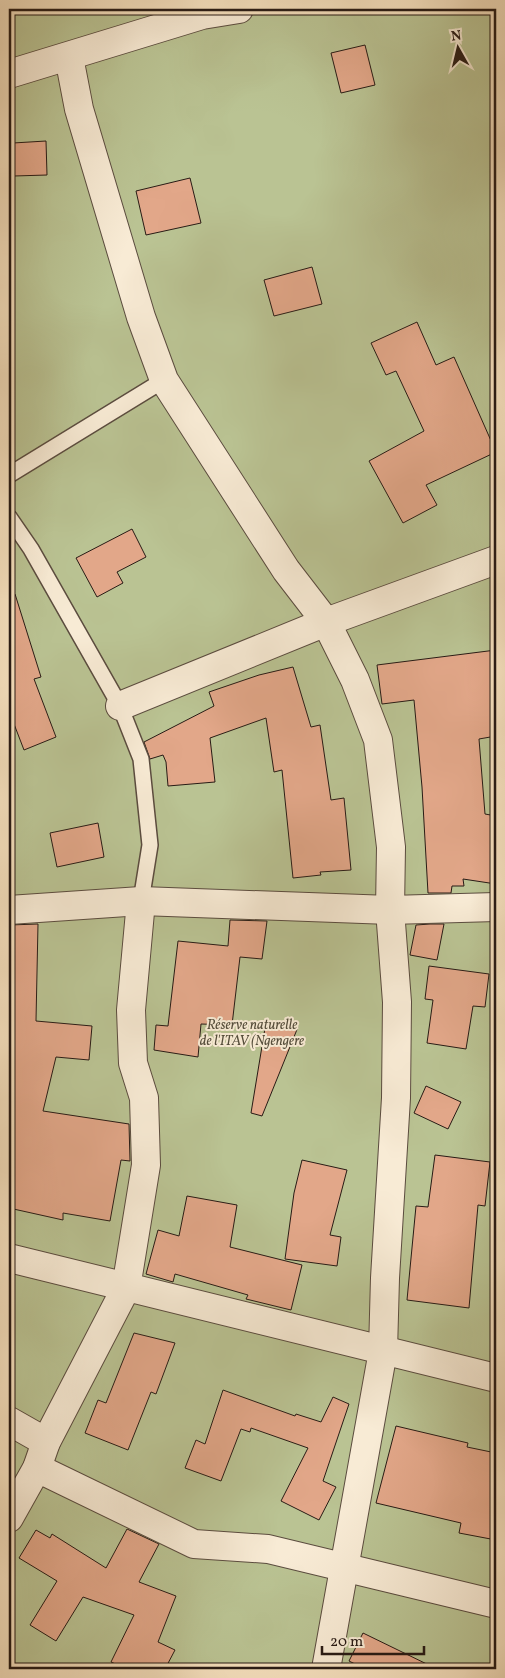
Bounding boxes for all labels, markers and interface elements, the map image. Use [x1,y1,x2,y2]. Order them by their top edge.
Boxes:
north arrow [432,22,482,72]
text: N [450,26,463,47]
park label: Réserve naturelle de l'ITAV (Ngengere [200,1016,304,1051]
scale bar [322,1623,425,1655]
text: 20 m [330,1632,363,1653]

